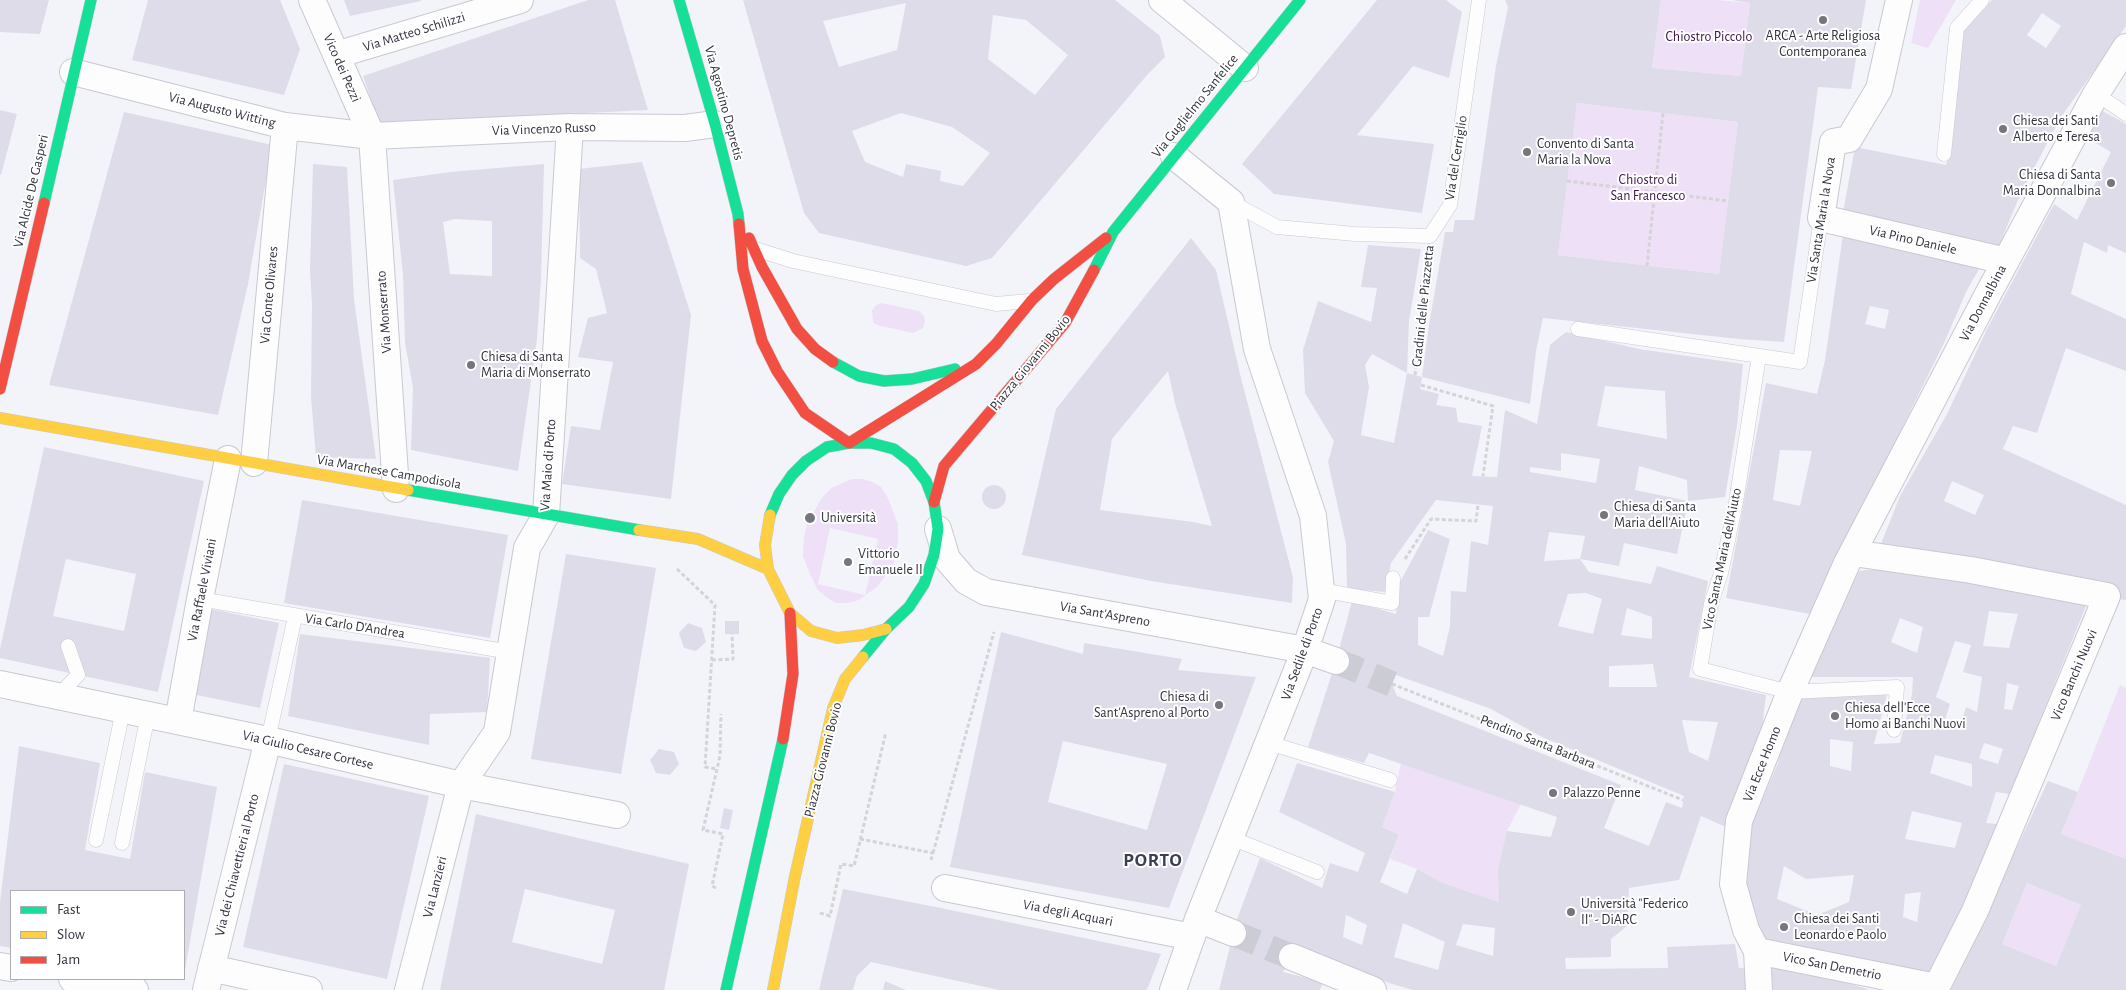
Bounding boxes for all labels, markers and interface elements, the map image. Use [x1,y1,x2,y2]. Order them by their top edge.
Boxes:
street label: Via Matteo Schilizzi [361,8,467,56]
marker: ARCA - Arte Religiosa Contemporanea [1817,14,1829,26]
place label: ARCA - Arte Religiosa Contemporanea [1766,28,1880,60]
park label: Chiostro Piccolo [1666,29,1752,45]
street label: Vico dei Pezzi [319,31,365,105]
street label: Via Agostino Depretis [701,44,747,162]
street label: Via Guglielmo Sanfelice [1148,51,1242,161]
street label: Via Augusto Witting [167,89,277,131]
place label: Chiesa dei Santi Alberto e Teresa [2013,113,2100,146]
street label: Via del Cerriglio [1441,114,1471,202]
street label: Via Vincenzo Russo [492,119,596,139]
marker: Chiesa dei Santi Alberto e Teresa [1997,123,2009,135]
street label: Via Alcide De Gasperi [10,133,52,249]
place label: Convento di Santa Maria la Nova [1537,136,1634,168]
marker: Convento di Santa Maria la Nova [1521,146,1533,158]
street label: Via Santa Maria la Nova [1803,156,1839,284]
place label: Chiesa di Santa Maria Donnalbina [2003,167,2101,200]
park label: Chiostro di San Francesco [1611,172,1685,204]
marker: Chiesa di Santa Maria Donnalbina [2105,177,2117,189]
street label: Via Pino Daniele [1868,222,1958,258]
street label: Gradini delle Piazzetta [1408,244,1438,368]
street label: Via Conte Olivares [256,245,282,345]
street label: Via Donnalbina [1956,262,2010,344]
street label: Via Monserrato [373,270,395,354]
street label: Piazza Giovanni Bovio [986,312,1074,414]
place label: Chiesa di Santa Maria di Monserrato [481,349,591,382]
marker: Chiesa di Santa Maria di Monserrato [465,359,477,371]
street label: Via Maio di Porto [536,419,560,511]
street label: Via Marchese Campodisola [316,451,462,493]
street label: Vico Santa Maria dell'Aiuto [1699,486,1745,632]
place label: Chiesa di Santa Maria dell'Aiuto [1614,499,1700,532]
marker: Chiesa di Santa Maria dell'Aiuto [1598,509,1610,521]
place label: Università [821,510,876,526]
marker: Università [803,511,817,525]
street label: Via Raffaele Viviani [184,537,220,643]
place label: Vittorio Emanuele II [858,546,923,578]
marker: Vittorio Emanuele II [842,556,854,568]
street label: Via Sant'Aspreno [1058,598,1152,630]
street label: Via Sedile di Porto [1277,605,1327,703]
street label: Via Carlo D'Andrea [304,610,406,642]
street label: Vico Banchi Nuovi [2047,627,2101,723]
place label: Chiesa di Sant'Aspreno al Porto [1094,689,1209,722]
marker: Chiesa di Sant'Aspreno al Porto [1213,699,1225,711]
place label: Chiesa dell'Ecce Homo ai Banchi Nuovi [1845,700,1966,732]
street label: Piazza Giovanni Bovio [801,701,845,819]
marker: Chiesa dell'Ecce Homo ai Banchi Nuovi [1829,710,1841,722]
street label: Pendino Santa Barbara [1478,711,1598,773]
street label: Via Ecce Homo [1739,724,1785,804]
street label: Via Giulio Cesare Cortese [241,727,375,773]
place label: Palazzo Penne [1563,785,1641,801]
marker: Palazzo Penne [1547,787,1559,799]
street label: Via dei Chiavettieri al Porto [211,792,263,938]
district label: PORTO [1123,849,1183,871]
street label: Via Lanzieri [419,854,451,920]
legend [10,890,185,980]
street label: Via degli Acquari [1022,896,1114,930]
place label: Università "Federico II" - DiARC [1581,896,1688,929]
text: Fast [57,902,80,917]
marker: Università "Federico II" - DiARC [1565,906,1577,918]
place label: Chiesa dei Santi Leonardo e Paolo [1794,911,1887,944]
marker: Chiesa dei Santi Leonardo e Paolo [1778,921,1790,933]
text: Slow [57,927,85,942]
street label: Vico San Demetrio [1781,948,1883,984]
text: Jam [57,952,80,967]

